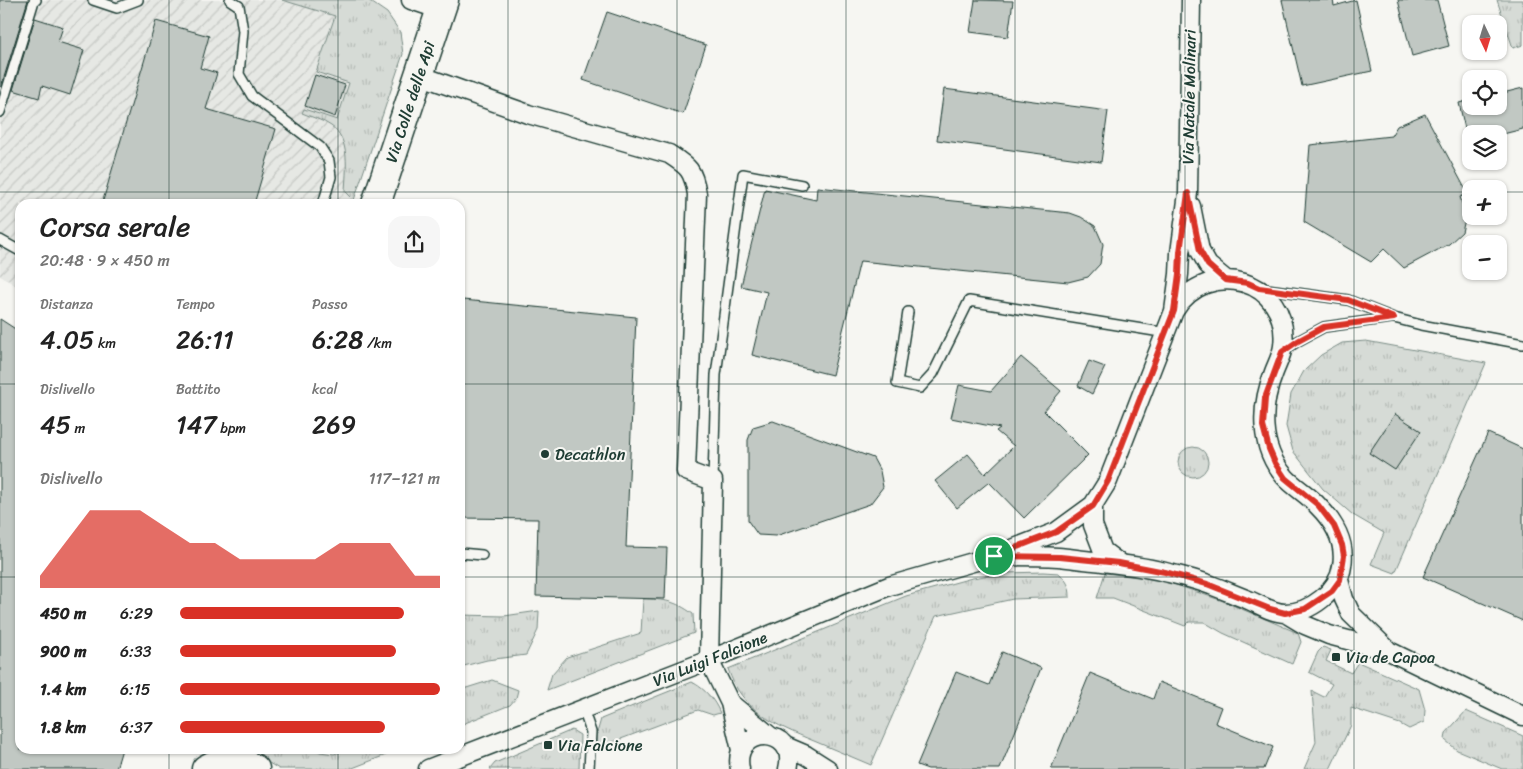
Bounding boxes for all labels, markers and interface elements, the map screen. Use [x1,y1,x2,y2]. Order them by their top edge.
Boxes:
north arrow [1462,15,1508,60]
map controls [1462,15,1507,280]
street label: Via Natale Molinari [1173,29,1205,165]
street label: Via Colle delle Api [377,37,444,167]
button: locate [1462,70,1507,115]
button: layers [1462,125,1507,170]
button: + [1462,180,1507,225]
text: Corsa serale [40,202,190,251]
button: share [388,216,440,268]
button: − [1462,235,1507,280]
text: 20:48 · 9 × 450 m [40,246,170,275]
text: Distanza [40,292,93,317]
text: Tempo [176,292,215,317]
text: Passo [312,292,348,317]
text: 4.05 [40,317,94,362]
text: 26:11 [176,317,234,362]
text: 6:28 [312,317,363,362]
text: km [94,331,116,356]
text: /km [363,331,392,356]
text: Dislivello [40,377,95,402]
text: Battito [176,377,220,402]
text: kcal [312,377,337,402]
text: 45 [40,402,71,447]
text: 147 [176,402,217,447]
text: 269 [312,402,356,447]
text: m [71,416,85,441]
text: bpm [217,416,246,441]
place label: Decathlon [555,440,626,469]
marker: Decathlon [539,448,551,460]
text: Dislivello [40,464,103,493]
text: 117–121 m [369,464,440,493]
pin [973,535,1015,577]
icon: arrive [980,542,1008,570]
text: 450 m [40,599,86,628]
text: 6:29 [120,599,153,628]
street label: Via Luigi Falcione [648,623,772,695]
text: 900 m [40,637,87,666]
text: 6:33 [120,637,152,666]
place label: Via de Capoa [1346,643,1435,672]
marker: Via de Capoa [1330,651,1342,663]
text: 1.4 km [40,675,87,704]
text: 6:15 [120,675,151,704]
text: 1.8 km [40,713,86,742]
text: 6:37 [120,713,152,742]
place label: Via Falcione [558,731,643,760]
marker: Via Falcione [542,739,554,751]

